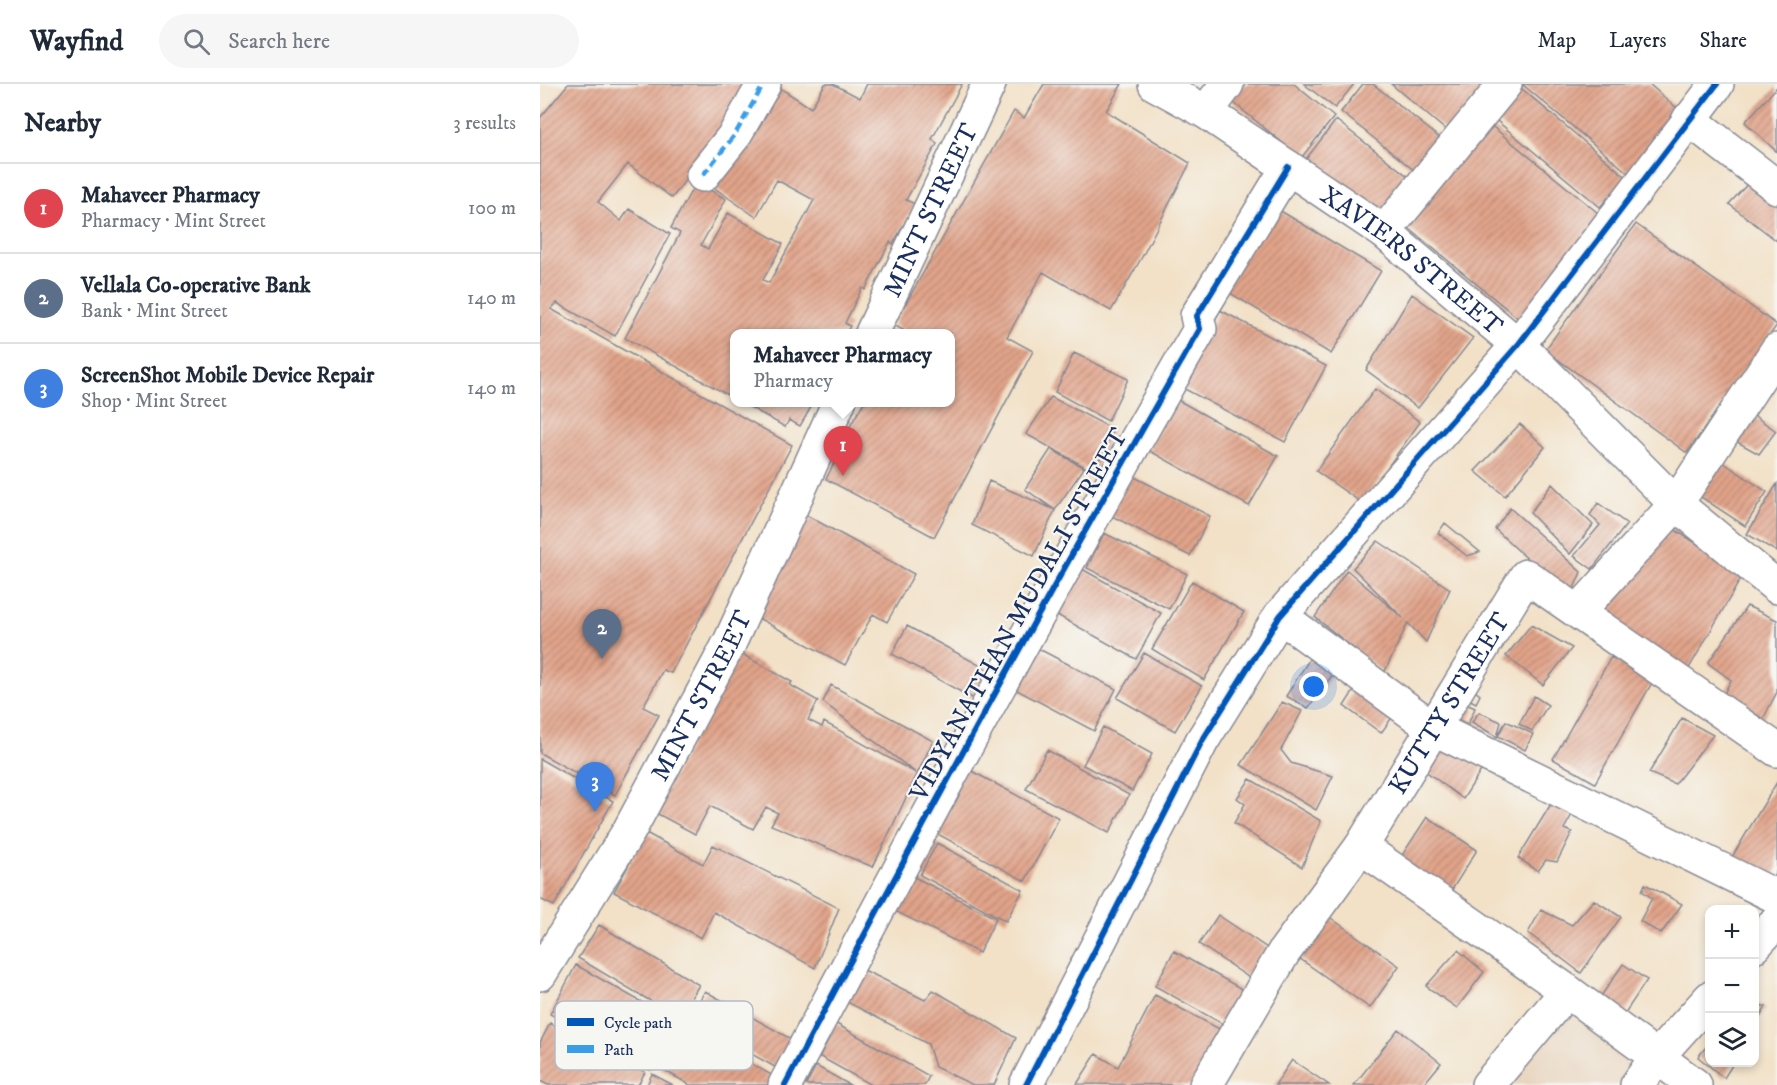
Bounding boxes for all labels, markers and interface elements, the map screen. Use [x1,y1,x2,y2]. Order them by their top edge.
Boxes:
search box [159,14,579,68]
text: Wayfind [30,24,123,59]
icon: search [180,25,213,58]
text: Search here [228,28,330,55]
text: Map [1537,28,1576,54]
text: Layers [1609,28,1667,54]
text: Share [1700,28,1747,54]
text: Nearby [24,107,101,140]
text: 3 results [453,111,516,136]
street label: MINT STREET [876,118,986,303]
street label: XAVIERS STREET [1314,179,1509,343]
text: Mahaveer Pharmacy [81,182,260,209]
text: 1 [40,196,47,221]
text: 100 m [468,196,516,221]
text: Pharmacy · Mint Street [81,209,266,234]
text: Vellala Co-operative Bank [81,272,311,299]
text: 2 [39,286,48,311]
text: 140 m [467,286,516,311]
text: Bank · Mint Street [81,299,228,324]
popup [730,329,955,407]
text: Mahaveer Pharmacy [753,342,932,369]
text: ScreenShot Mobile Device Repair [81,362,374,389]
text: Pharmacy [753,369,833,394]
text: 3 [40,376,47,401]
text: 140 m [467,376,516,401]
text: Shop · Mint Street [81,389,227,414]
street label: VIDYANATHAN MUDALI STREET [902,422,1136,808]
pin: 1 [824,426,862,476]
street label: MINT STREET [644,605,760,787]
street label: KUTTY STREET [1382,606,1518,801]
pin: 2 [582,610,622,659]
your location [1299,672,1328,701]
pin: 3 [576,762,614,812]
map controls [1705,905,1759,1067]
button: + [1705,905,1759,959]
button: − [1705,959,1759,1013]
legend [555,1001,753,1070]
text: Cycle path [604,1013,673,1033]
button: layers [1705,1013,1759,1067]
text: Path [604,1040,634,1060]

